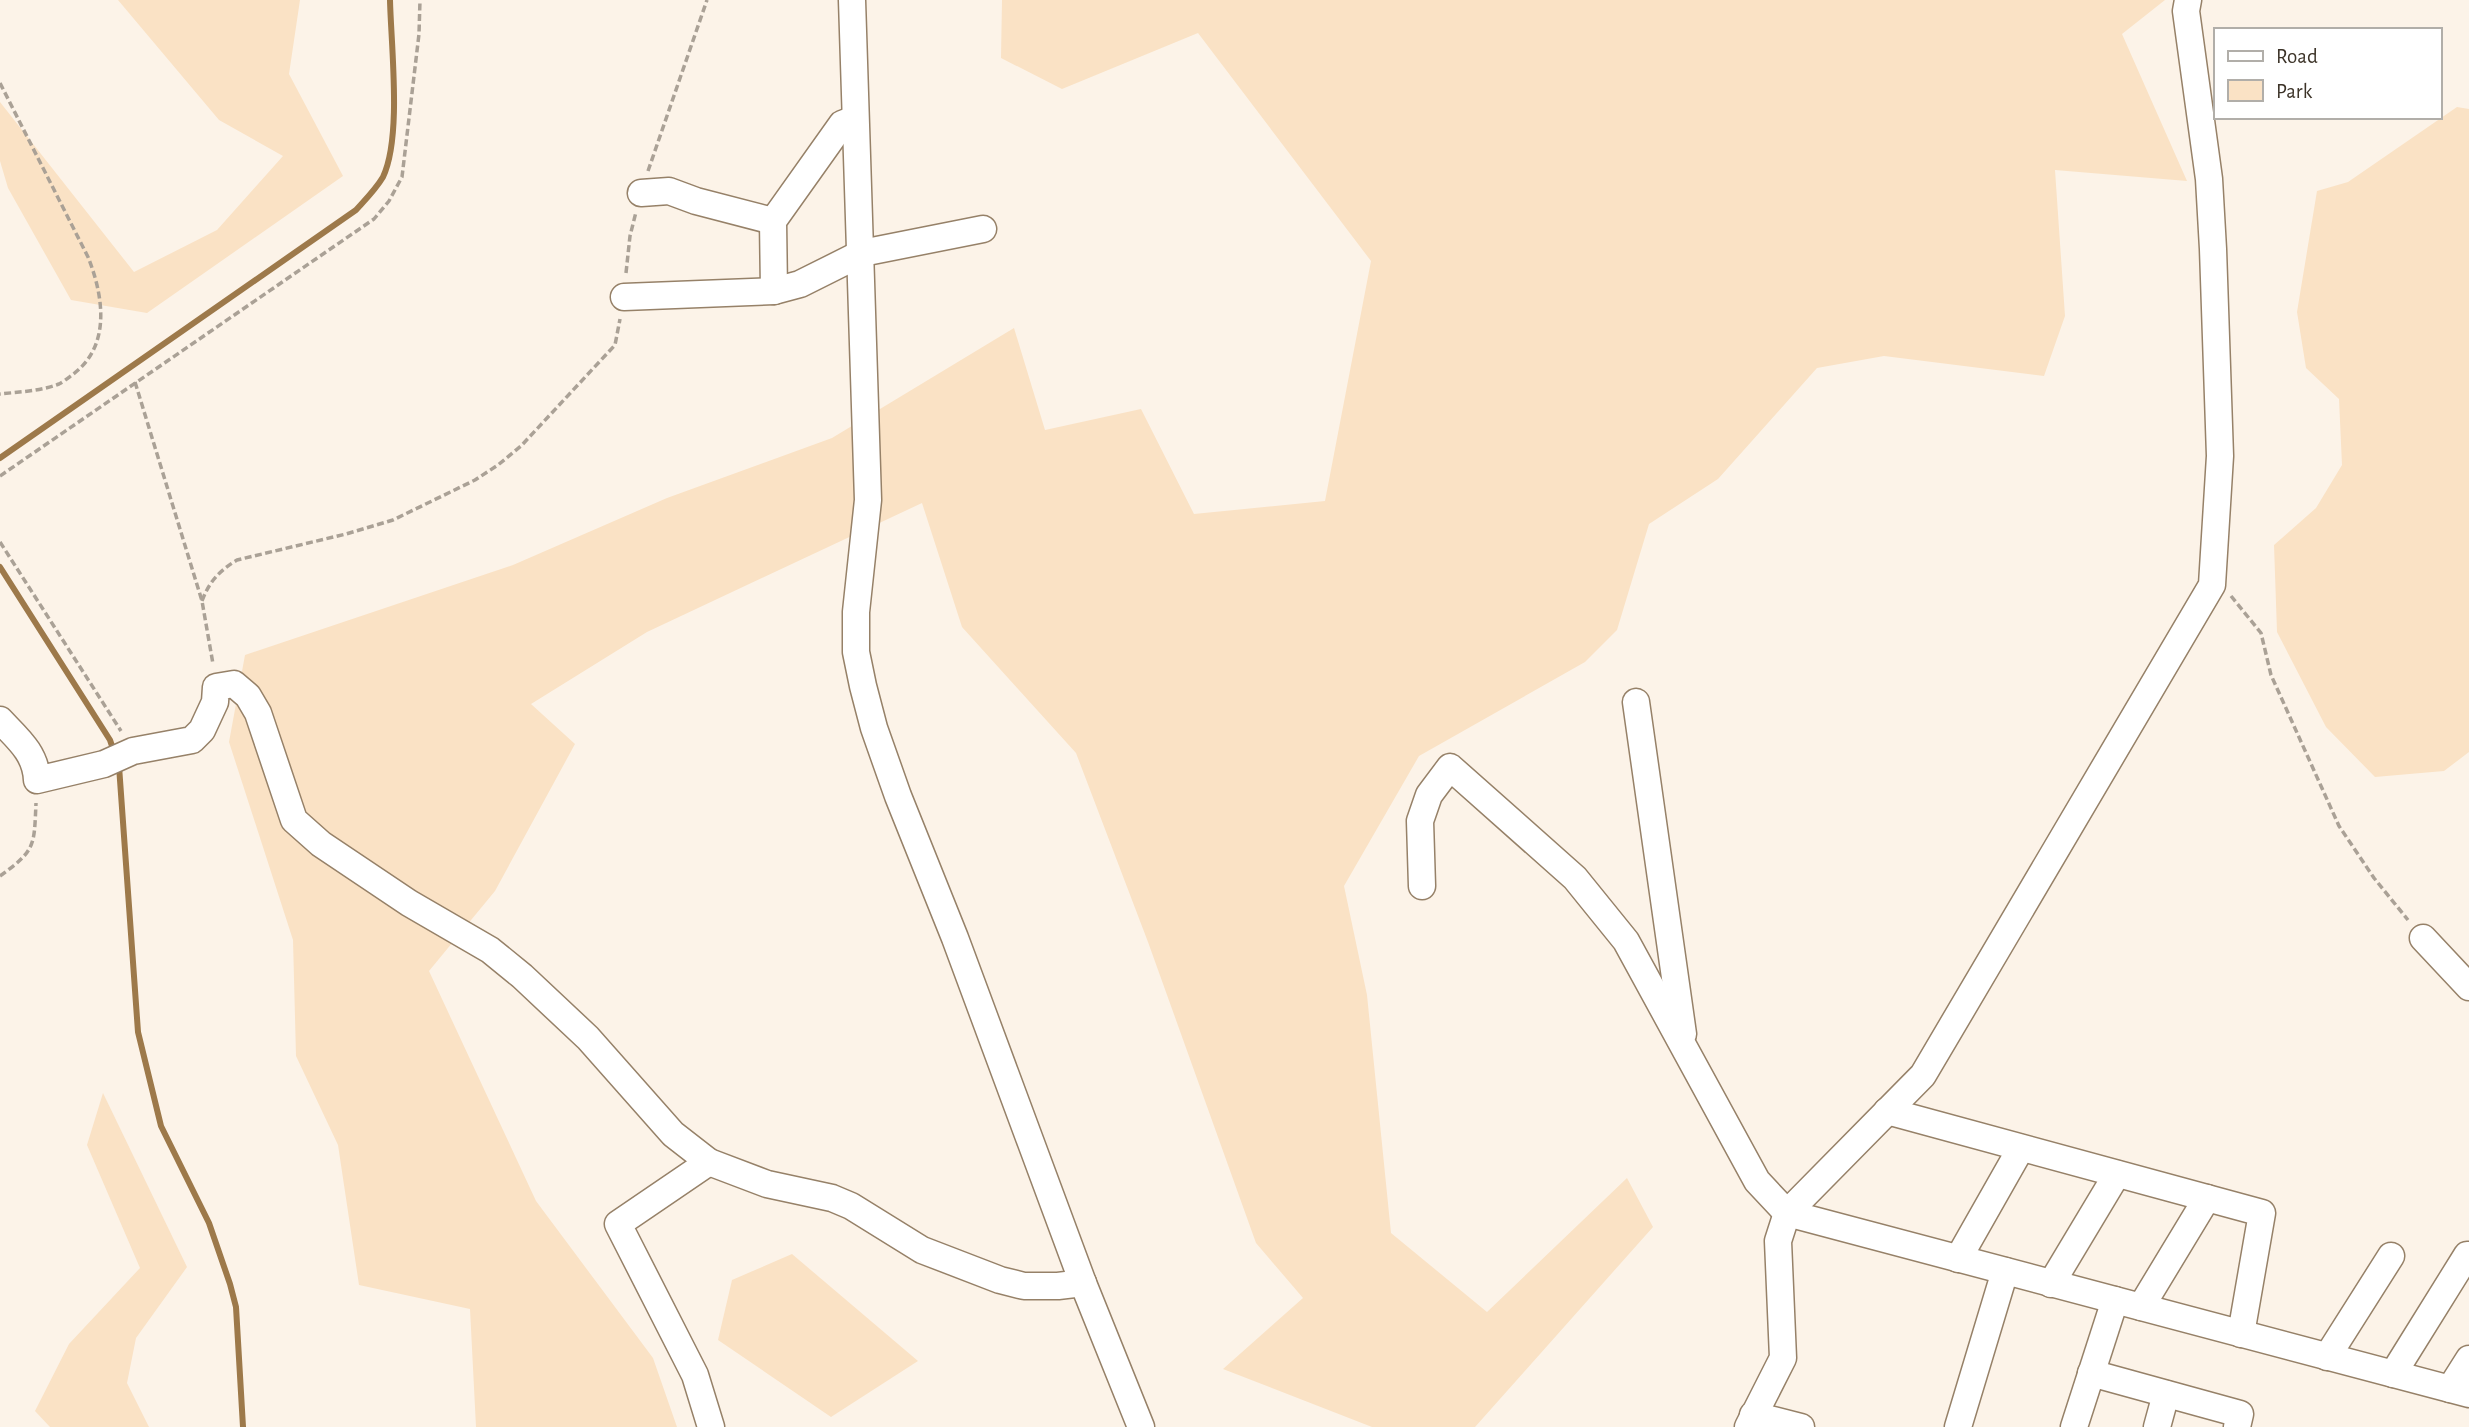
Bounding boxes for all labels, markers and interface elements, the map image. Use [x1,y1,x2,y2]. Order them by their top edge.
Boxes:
legend [2214,28,2441,119]
text: Road [2276,46,2318,67]
text: Park [2276,81,2313,102]

